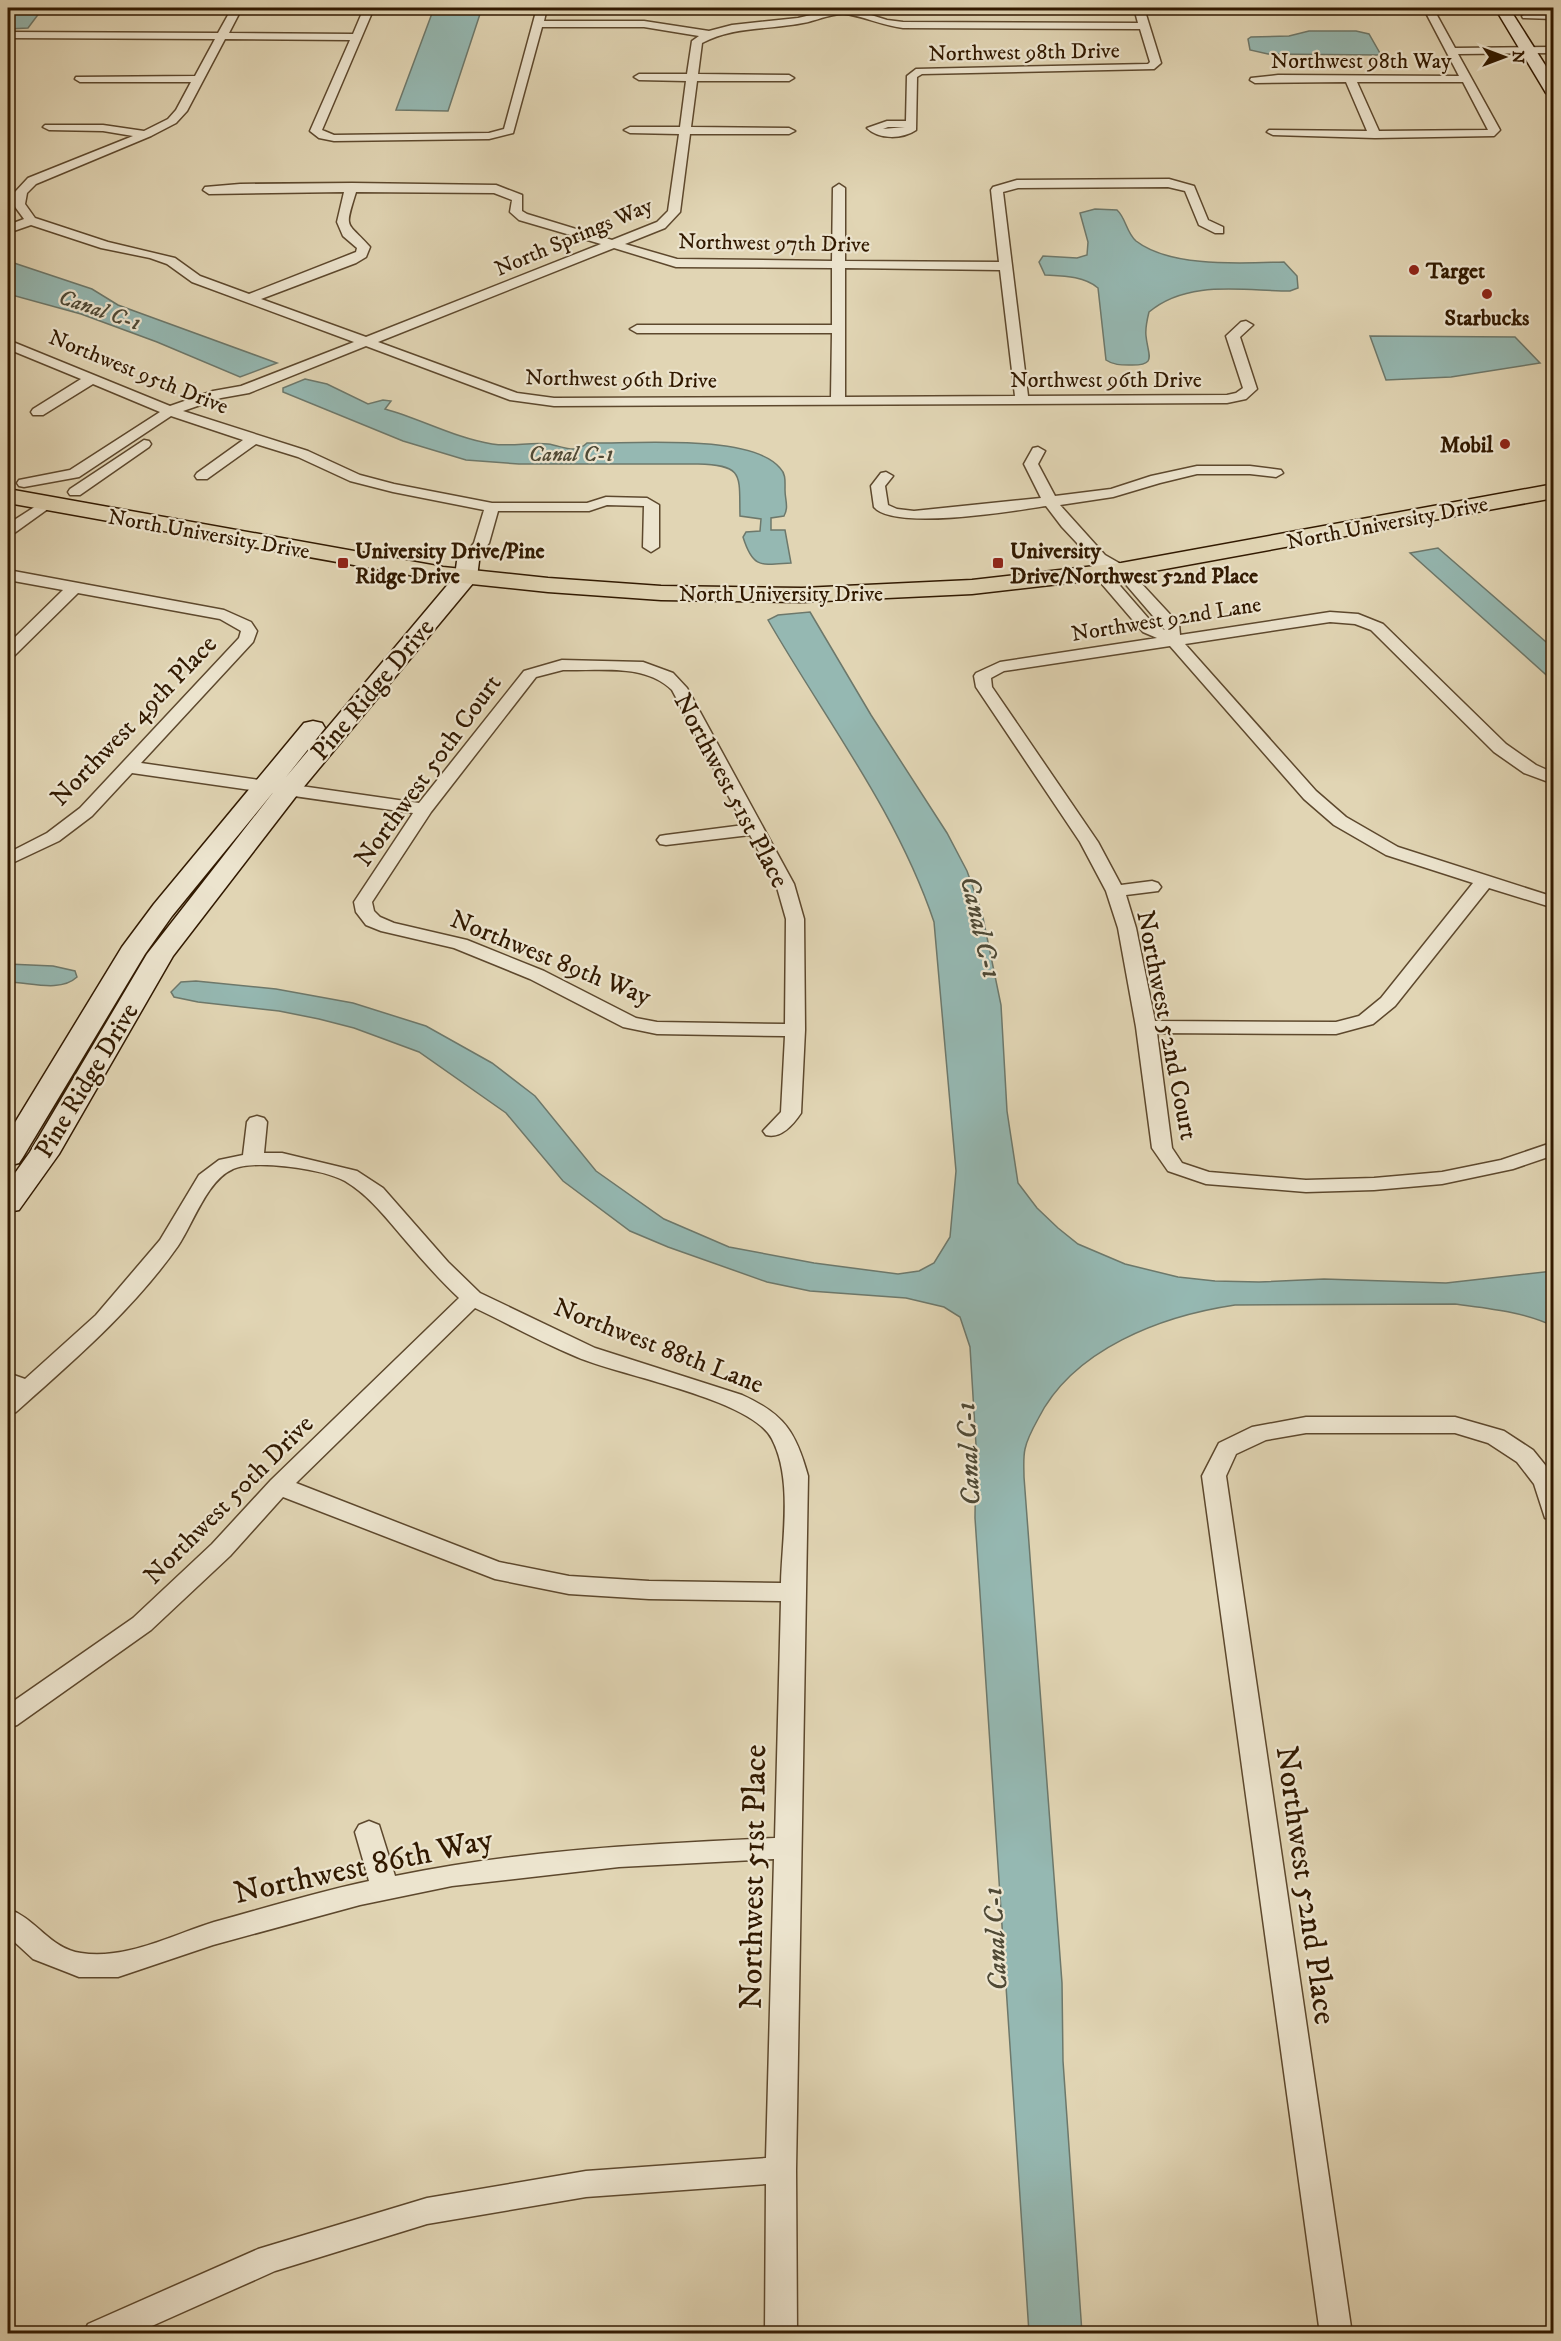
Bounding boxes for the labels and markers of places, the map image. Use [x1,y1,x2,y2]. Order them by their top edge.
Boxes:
place label: Target [1425,258,1485,285]
marker: Target [1407,263,1421,277]
marker: Starbucks [1480,287,1494,301]
place label: Starbucks [1445,305,1530,332]
place label: Mobil [1440,432,1493,459]
marker: Mobil [1498,437,1512,451]
place label: University Drive/Pine Ridge Drive [355,538,545,590]
place label: University Drive/Northwest 52nd Place [1010,538,1258,590]
marker: University Drive/Pine Ridge Drive [336,556,350,570]
marker: University Drive/Northwest 52nd Place [991,556,1005,570]

